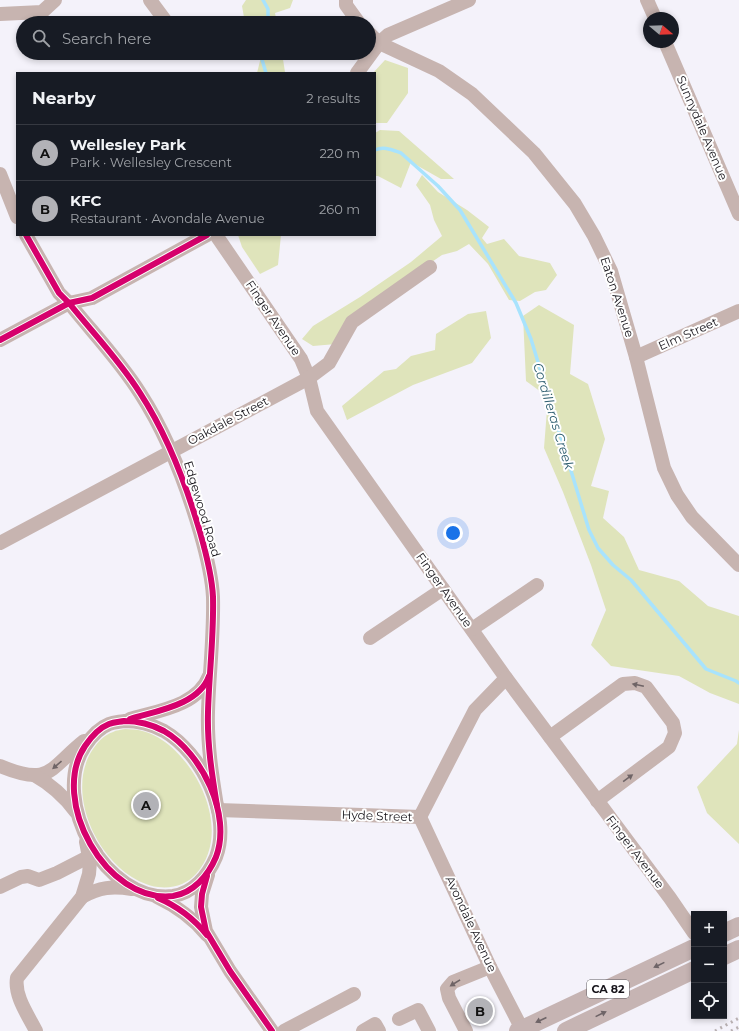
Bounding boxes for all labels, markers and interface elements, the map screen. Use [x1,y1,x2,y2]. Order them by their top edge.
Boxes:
north arrow [643,12,679,48]
search box [16,16,376,60]
icon: search [30,27,52,49]
text: Search here [62,29,151,48]
street label: Sunnydale Avenue [674,73,731,182]
text: Nearby [32,88,96,108]
text: 2 results [306,90,360,106]
text: Wellesley Park [70,135,186,154]
text: A [40,145,50,161]
text: 220 m [319,145,360,161]
text: Park · Wellesley Crescent [70,154,232,170]
text: KFC [70,191,101,210]
text: B [40,201,50,217]
text: 260 m [319,201,360,217]
text: Restaurant · Avondale Avenue [70,210,265,226]
street label: Eaton Avenue [597,255,638,339]
street label: Finger Avenue [243,277,304,358]
street label: Elm Street [656,314,720,353]
water label: Cordilleras Creek [530,361,578,473]
street label: Oakdale Street [185,393,271,448]
street label: Edgewood Road [181,459,224,559]
your location [443,523,463,543]
street label: Finger Avenue [413,550,476,630]
one-way arrow [631,682,644,688]
one-way arrow [52,761,63,770]
one-way arrow [623,774,634,782]
pin: A [133,790,159,820]
street label: Hyde Street [341,807,413,824]
street label: Finger Avenue [603,812,668,891]
street label: Avondale Avenue [443,873,500,974]
map controls [691,911,727,1019]
button: + [691,911,727,947]
button: − [691,947,727,983]
one-way arrow [653,962,664,968]
one-way arrow [449,979,461,986]
road number: CA 82 [587,980,629,998]
button: locate [691,983,727,1019]
pin: B [467,996,493,1026]
one-way arrow [596,1011,607,1017]
one-way arrow [536,1017,547,1023]

